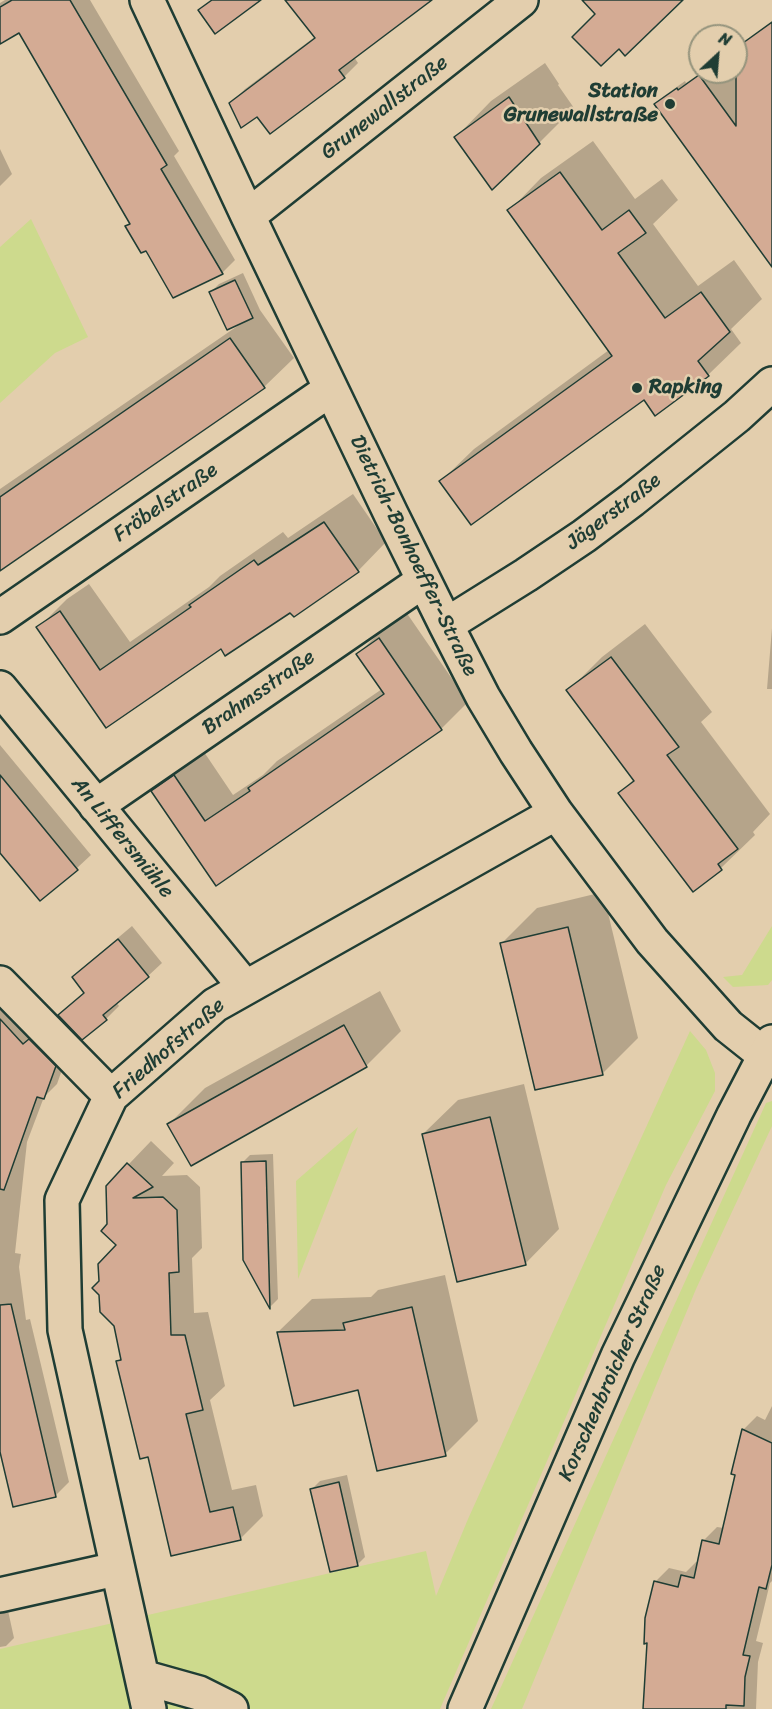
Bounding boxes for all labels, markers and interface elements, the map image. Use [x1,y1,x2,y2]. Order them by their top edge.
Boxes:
north arrow [688,24,748,84]
text: N [714,24,737,55]
street label: Grunewallstraße [316,51,454,165]
place label: Station Grunewallstraße [504,79,658,129]
marker: Station Grunewallstraße [663,97,677,111]
place label: Rapking [649,375,722,401]
marker: Rapking [630,381,644,395]
street label: Dietrich-Bonhoeffer-Straße [344,431,482,681]
street label: Fröbelstraße [109,458,223,548]
street label: Jägerstraße [562,468,666,556]
street label: Brahmsstraße [198,645,320,741]
street label: An Liffersmühle [65,772,179,904]
street label: Friedhofstraße [108,993,230,1105]
street label: Korschenbroicher Straße [554,1261,672,1485]

